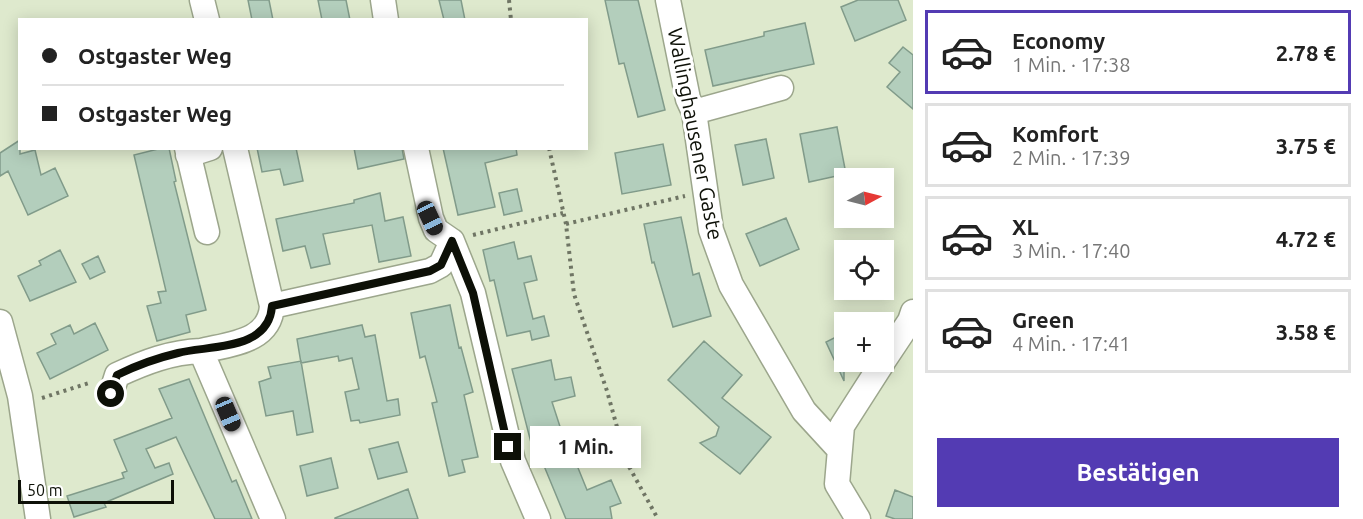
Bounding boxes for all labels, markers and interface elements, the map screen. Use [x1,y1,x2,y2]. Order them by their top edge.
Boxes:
icon: car [940,25,994,79]
street label: Wallinghausener Gaste [664,26,728,242]
text: Economy [1012,28,1105,53]
text: 2.78 € [1276,40,1336,65]
text: Ostgaster Weg [78,43,232,68]
text: 1 Min. · 17:38 [1012,53,1131,76]
text: Ostgaster Weg [78,101,232,126]
icon: car [940,118,994,172]
text: Komfort [1012,121,1099,146]
text: 3.75 € [1276,133,1336,158]
text: 2 Min. · 17:39 [1012,146,1131,169]
north arrow [834,168,894,228]
map controls [834,168,894,372]
car [414,198,446,238]
icon: car [940,211,994,265]
text: XL [1012,214,1039,239]
text: 4.72 € [1276,226,1336,251]
text: 3 Min. · 17:40 [1012,239,1131,262]
button: locate [834,240,894,300]
icon: car [940,304,994,358]
text: Green [1012,307,1074,332]
button: + [834,312,894,372]
text: 3.58 € [1276,319,1336,344]
text: 4 Min. · 17:41 [1012,332,1131,355]
route start [97,380,124,407]
car [213,394,243,434]
callout: 1 Min. [529,426,640,468]
route end [494,433,521,460]
text: 1 Min. [558,435,614,458]
button: Bestätigen [937,438,1339,507]
scale bar [18,477,174,504]
text: 50 m [27,481,63,499]

